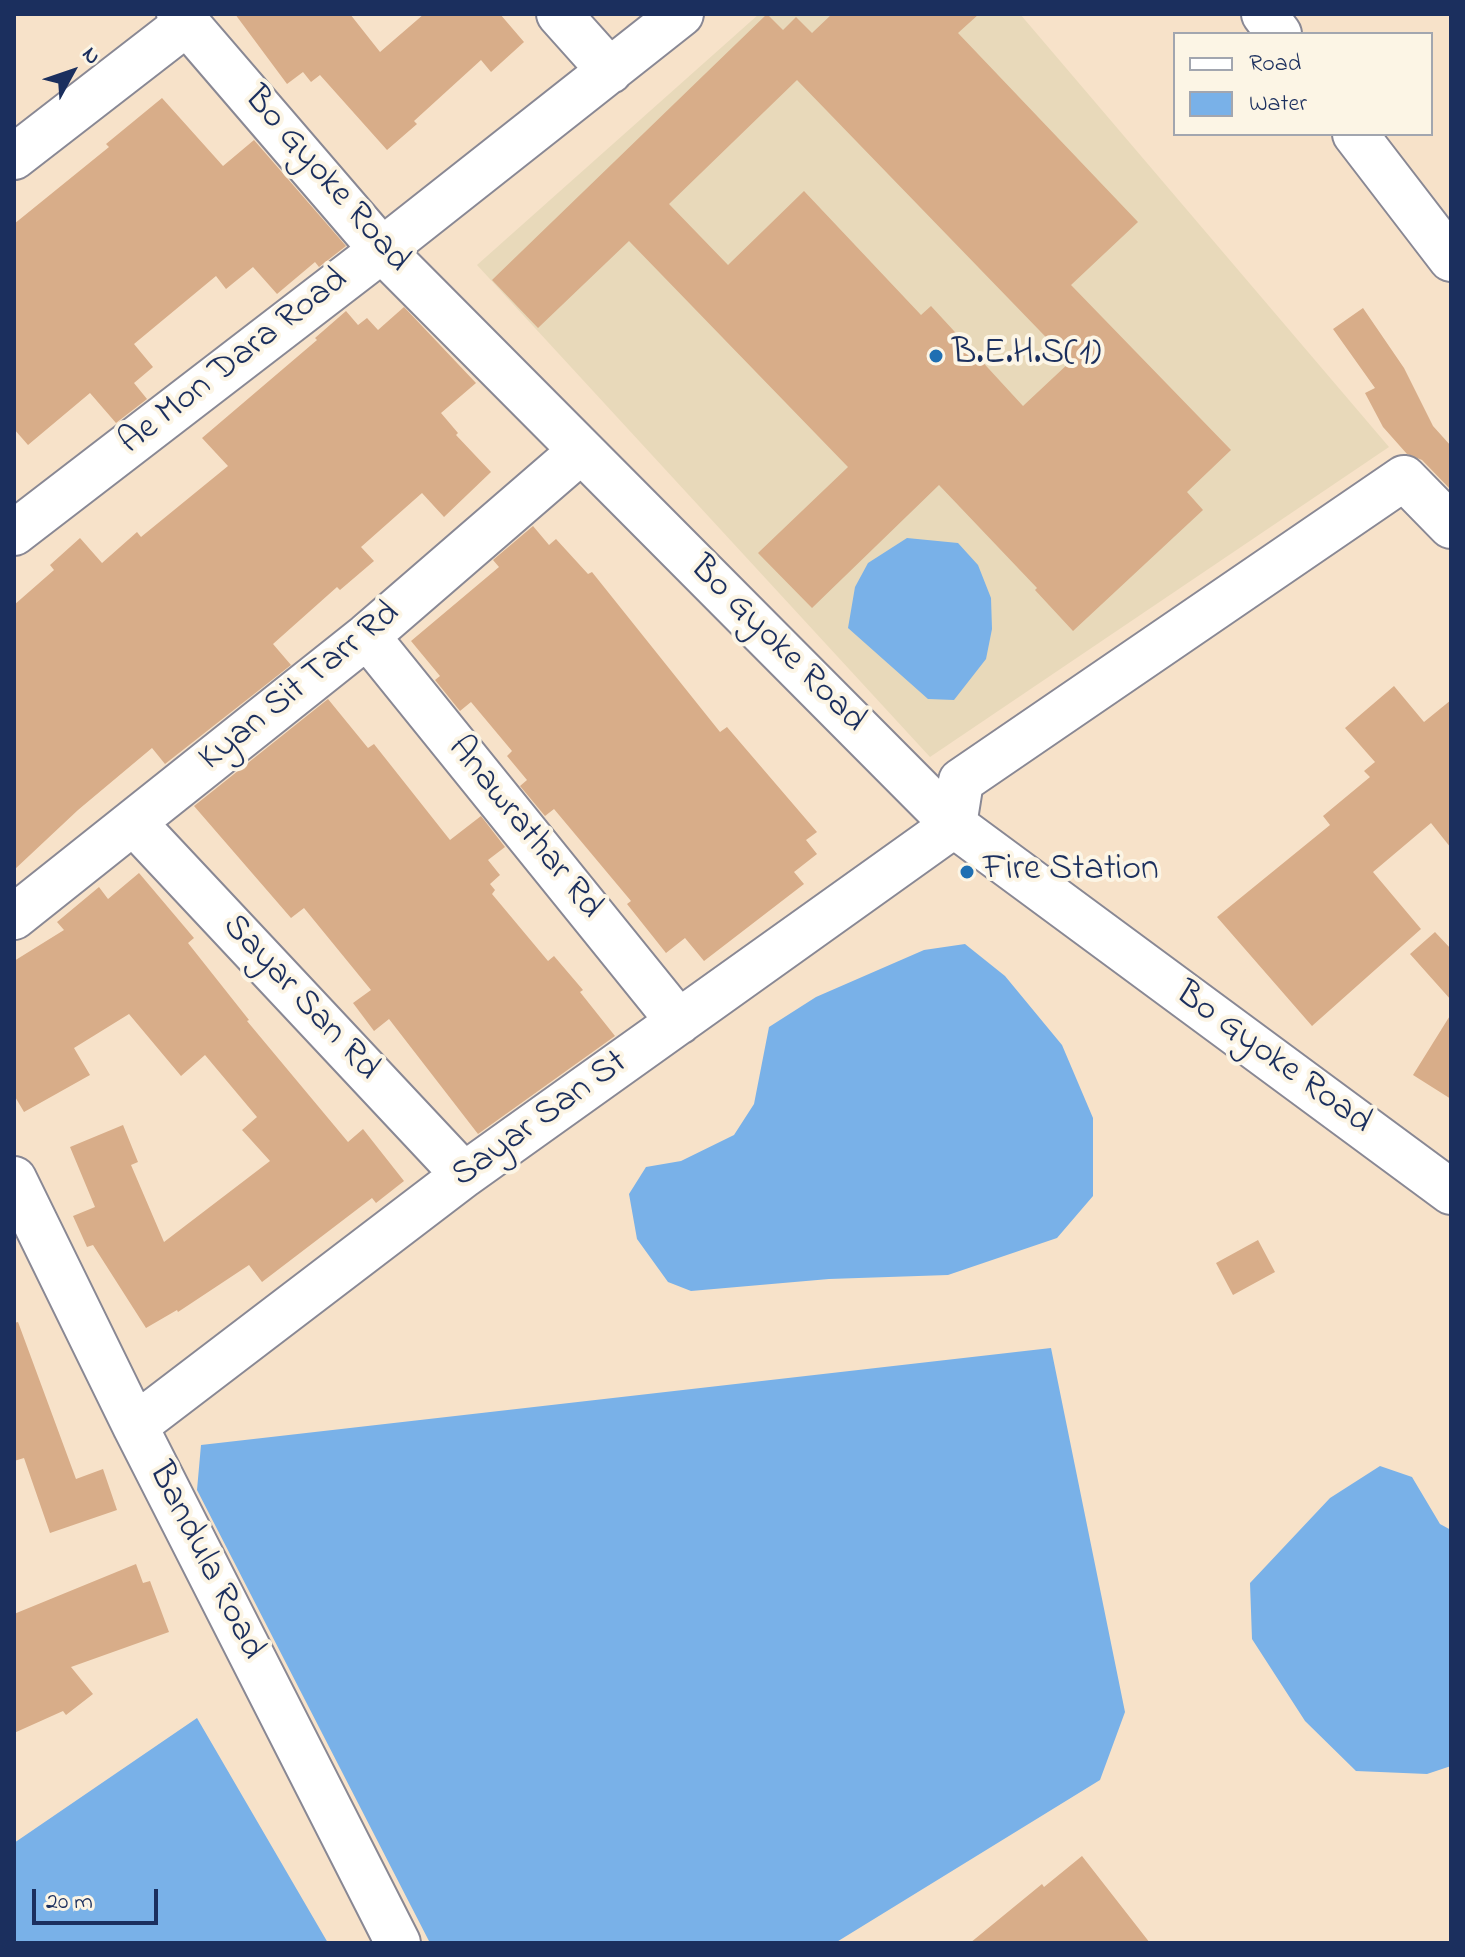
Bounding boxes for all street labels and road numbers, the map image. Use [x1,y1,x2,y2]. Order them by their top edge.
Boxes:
street label: Bo Gyoke Road [232,79,418,283]
street label: Ae Mon Dara Road [112,260,358,466]
street label: Bo Gyoke Road [679,549,873,743]
street label: Kyan Sit Tarr Rd [192,594,410,782]
street label: Anawrathar Rd [436,729,610,929]
street label: Sayar San Rd [211,907,387,1091]
street label: Bo Gyoke Road [1165,974,1379,1146]
street label: Sayar San St [445,1043,637,1199]
street label: Bandula Road [136,1456,272,1668]

